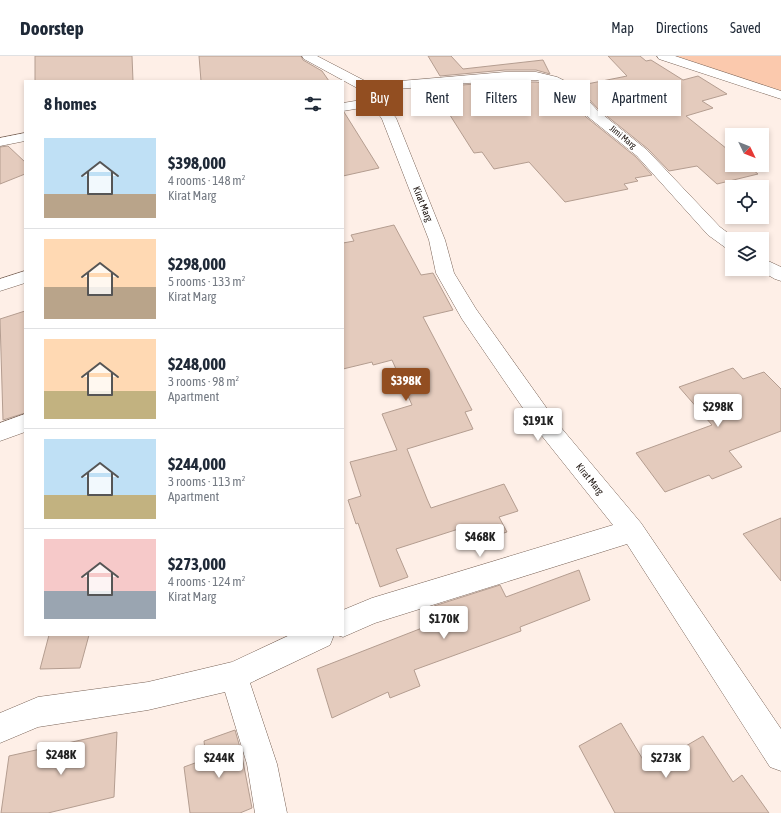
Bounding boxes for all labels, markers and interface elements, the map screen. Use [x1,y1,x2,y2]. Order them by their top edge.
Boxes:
text: Doorstep [20,17,84,39]
text: Map [611,20,634,36]
text: Directions [656,20,708,36]
text: Saved [730,20,761,36]
chip: Buy [356,80,403,116]
chip: Rent [411,80,463,116]
chip: Filters [471,80,531,116]
chip: New [539,80,590,116]
chip: Apartment [598,80,681,116]
icon: filters [302,93,324,115]
text: 8 homes [44,94,97,114]
street label: Jimi Marg [608,123,638,151]
north arrow [725,128,769,172]
map controls [725,128,769,276]
text: $398,000 [168,153,226,173]
icon: home [76,154,124,202]
text: 4 rooms · 148 m² [168,173,245,188]
button: locate [725,180,769,224]
street label: Kirat Marg [411,185,435,224]
text: Kirat Marg [168,188,216,203]
button: layers [725,232,769,276]
text: $298,000 [168,254,226,274]
icon: home [76,255,124,303]
text: 5 rooms · 133 m² [168,274,245,289]
text: Kirat Marg [168,289,216,304]
text: $248,000 [168,354,226,374]
icon: home [76,355,124,403]
pin: $398K [378,368,434,402]
text: $398K [391,373,421,388]
text: 3 rooms · 98 m² [168,374,239,389]
text: Apartment [168,389,219,404]
pin: $298K [690,394,746,428]
text: $298K [703,399,733,414]
pin: $191K [510,408,566,442]
text: $191K [523,413,553,428]
text: $244,000 [168,454,226,474]
icon: home [76,455,124,503]
street label: Kirat Marg [574,461,606,497]
text: 3 rooms · 113 m² [168,474,245,489]
text: Apartment [168,489,219,504]
pin: $468K [452,524,508,558]
text: $468K [465,529,495,544]
text: $273,000 [168,554,226,574]
icon: home [76,555,124,603]
text: 4 rooms · 124 m² [168,574,245,589]
text: Kirat Marg [168,589,216,604]
pin: $170K [416,606,472,640]
text: $170K [429,611,459,626]
pin: $248K [33,742,89,776]
pin: $244K [191,745,247,779]
pin: $273K [638,745,694,779]
text: $248K [46,747,76,762]
text: $244K [204,750,234,765]
text: $273K [651,750,681,765]

